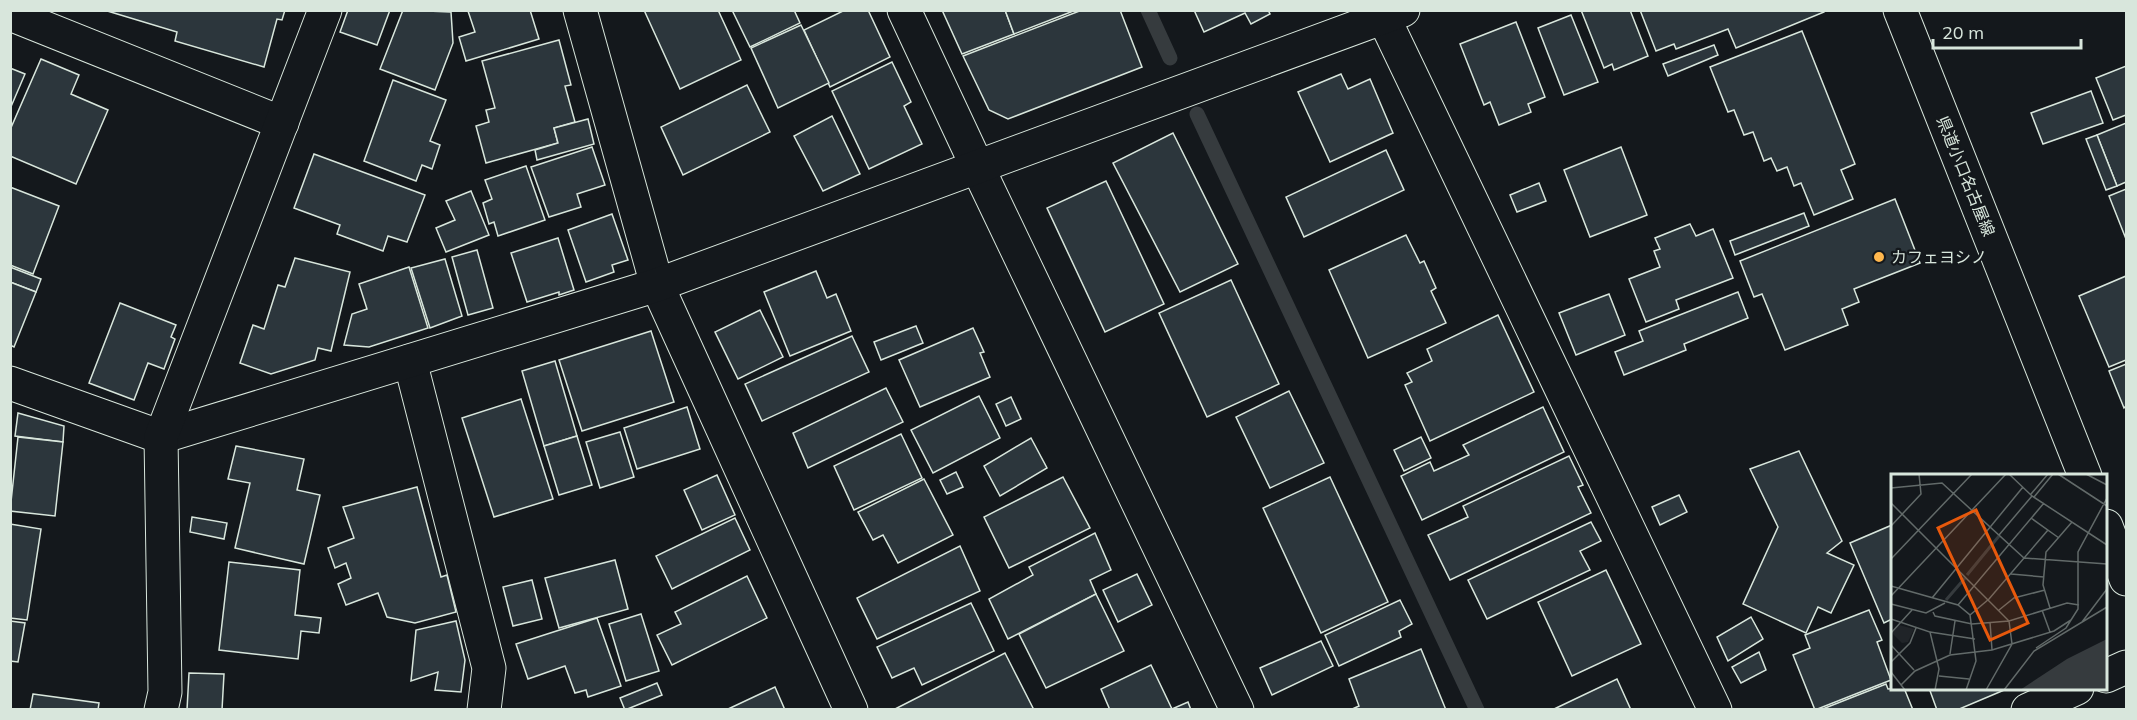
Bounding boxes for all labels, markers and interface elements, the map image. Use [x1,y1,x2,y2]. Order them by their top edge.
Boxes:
scale bar [1933,12,2082,50]
text: 20 m [1942,21,1984,44]
street label: 県道小口名古屋線 [1933,113,1999,239]
place label: カフェヨシノ [1891,247,1987,267]
marker: カフェヨシノ [1872,250,1886,264]
inset map [1891,474,2107,690]

